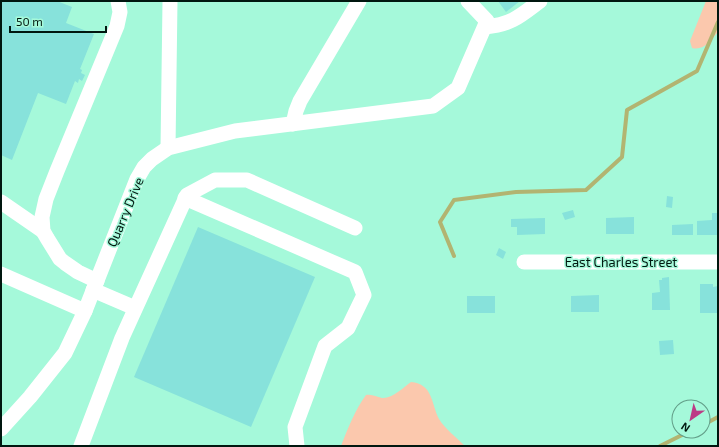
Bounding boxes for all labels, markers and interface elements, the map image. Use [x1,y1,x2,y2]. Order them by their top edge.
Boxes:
scale bar [10,8,106,34]
text: 50 m [16,14,43,28]
street label: Quarry Drive [103,175,147,249]
street label: East Charles Street [565,254,677,270]
north arrow [671,399,711,439]
text: N [678,420,692,435]

